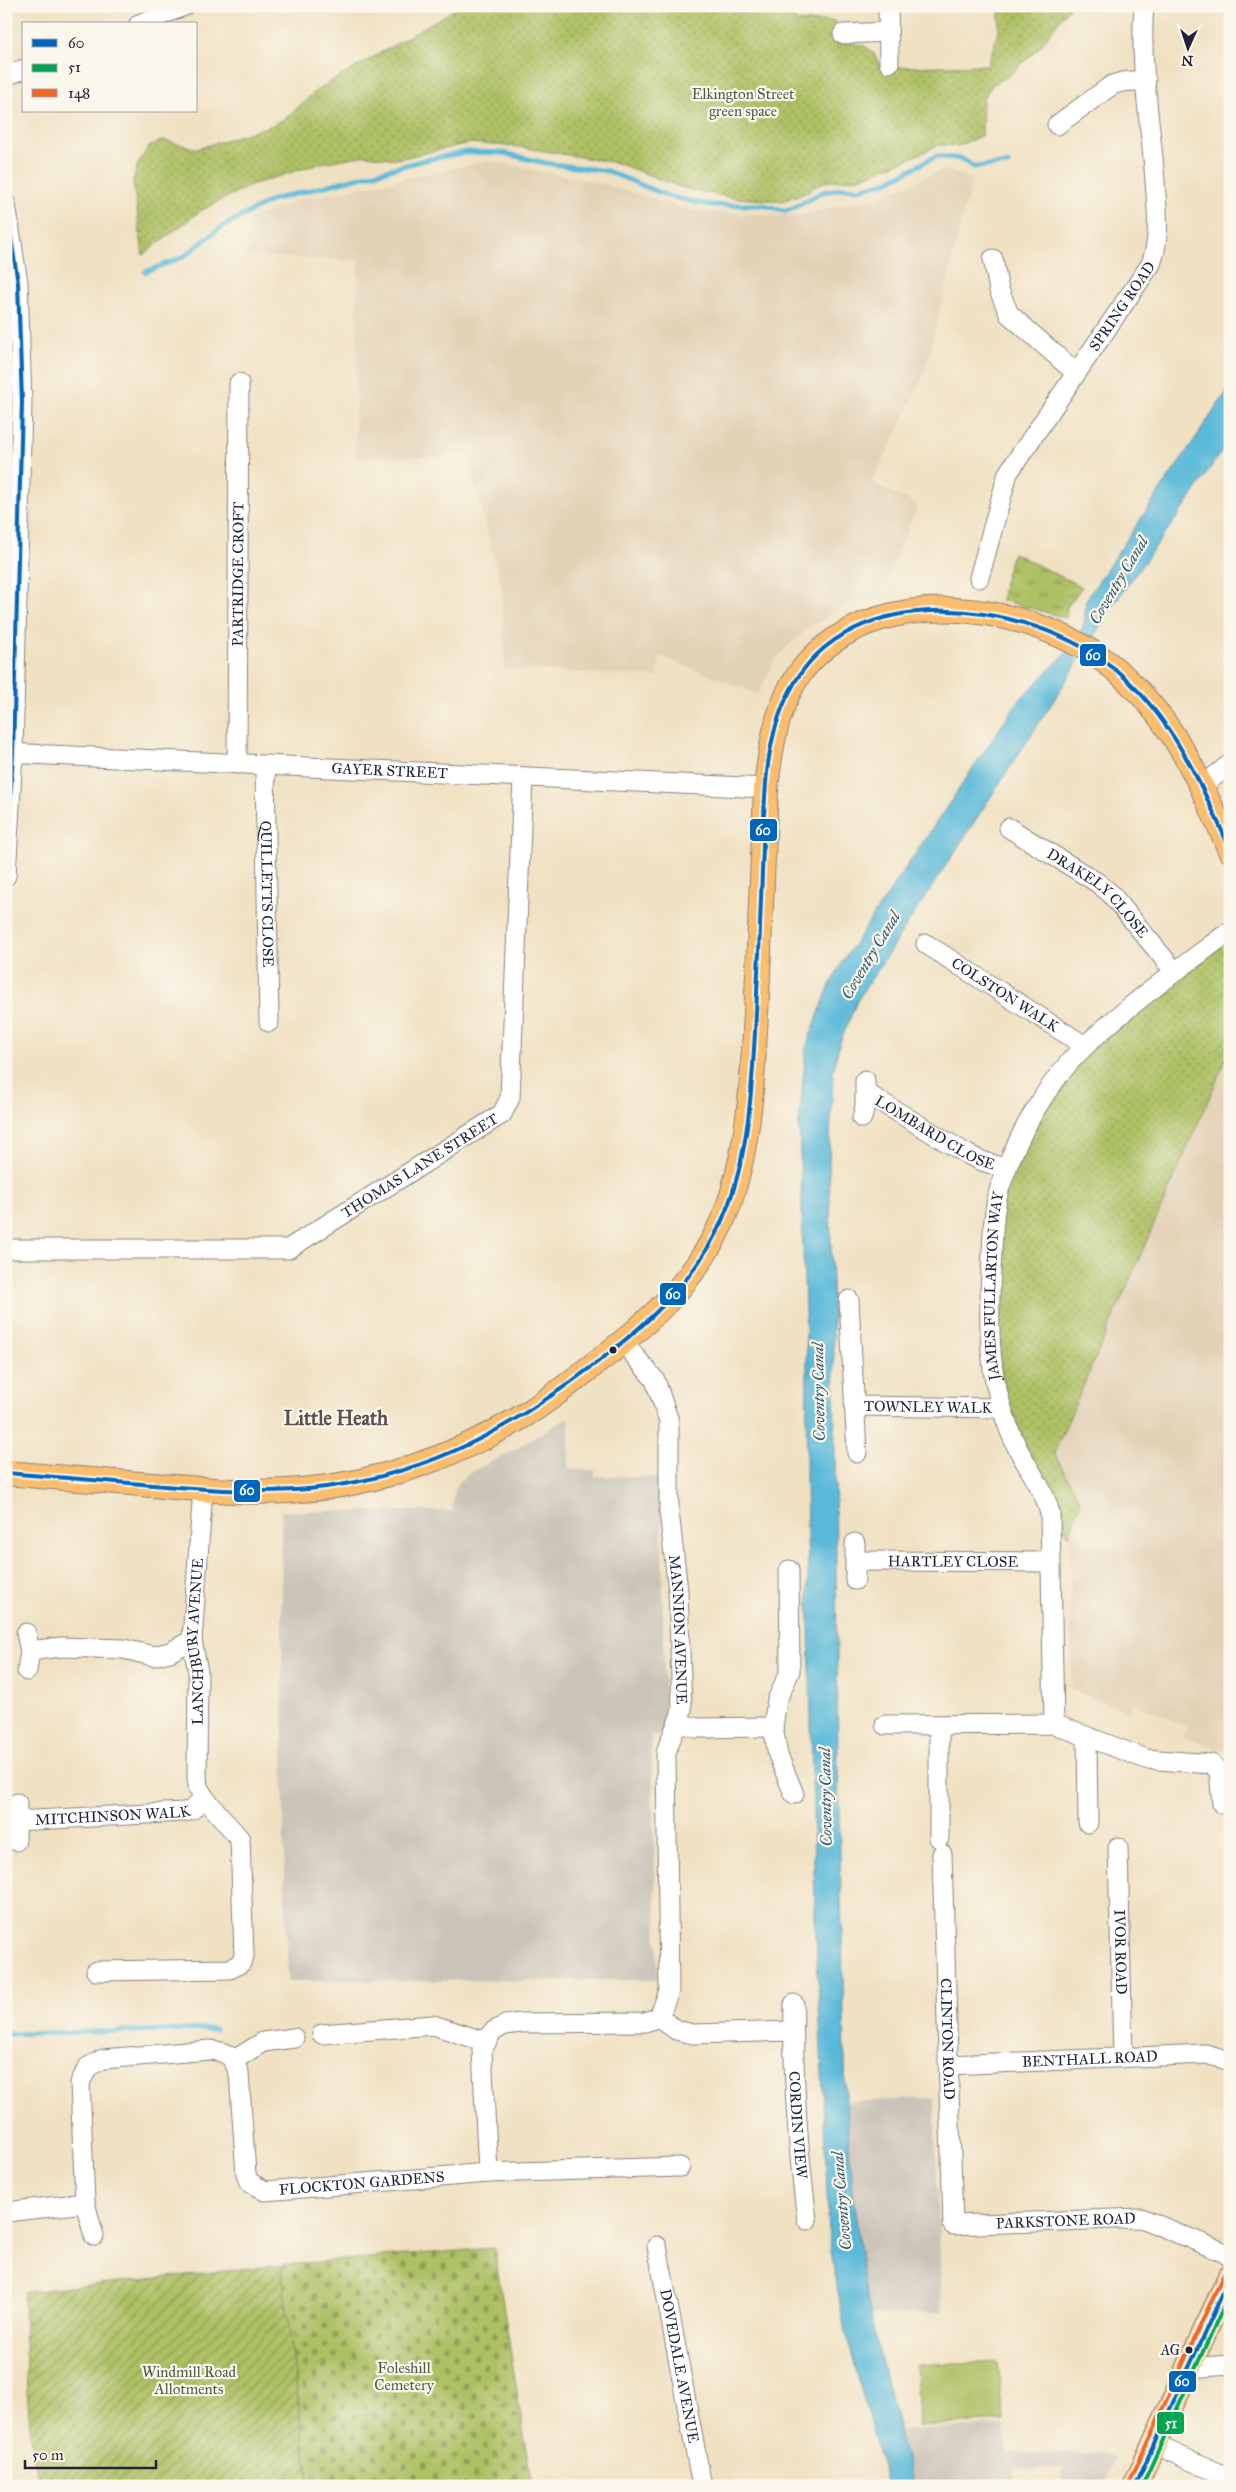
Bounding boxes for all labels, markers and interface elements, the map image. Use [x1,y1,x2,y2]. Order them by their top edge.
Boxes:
legend [22,22,198,112]
north arrow [1164,22,1214,72]
text: 60 [68,34,84,52]
text: N [1181,52,1194,69]
text: 51 [68,58,81,76]
text: 148 [68,84,90,102]
park label: Elkington Street green space [692,85,795,120]
street label: SPRING ROAD [1085,258,1159,354]
street label: PARTRIDGE CROFT [229,502,247,646]
water label: Coventry Canal [1085,532,1153,628]
line badge: 60 [1079,643,1107,667]
text: 60 [1085,647,1101,664]
street label: GAYER STREET [331,759,448,782]
line badge: 60 [749,818,778,842]
street label: QUILLETTS CLOSE [257,821,277,968]
text: 60 [755,822,771,839]
street label: DRAKELY CLOSE [1044,845,1152,942]
water label: Coventry Canal [837,907,905,1003]
street label: COLSTON WALK [948,954,1063,1036]
street label: LOMBARD CLOSE [872,1092,998,1174]
street label: THOMAS LANE STREET [338,1110,501,1222]
street label: JAMES FULLARTON WAY [981,1189,1007,1384]
line badge: 60 [659,1282,687,1306]
text: 60 [665,1286,681,1303]
water label: Coventry Canal [808,1341,829,1442]
unlabelled marker [608,1345,618,1355]
street label: TOWNLEY WALK [864,1397,993,1417]
district label: Little Heath [284,1406,389,1430]
line badge: 60 [233,1479,261,1503]
text: 60 [239,1482,255,1499]
street label: HARTLEY CLOSE [888,1552,1018,1571]
street label: MANNION AVENUE [665,1554,691,1705]
street label: LANCHBURY AVENUE [182,1557,207,1725]
water label: Coventry Canal [815,1746,836,1847]
street label: MITCHINSON WALK [35,1802,193,1829]
street label: IVOR ROAD [1110,1909,1131,1995]
street label: CLINTON ROAD [937,1978,958,2100]
street label: BENTHALL ROAD [1022,2047,1158,2071]
street label: CORDIN VIEW [785,2071,811,2180]
water label: Coventry Canal [828,2149,855,2251]
street label: FLOCKTON GARDENS [278,2168,445,2199]
street label: PARKSTONE ROAD [996,2209,1136,2232]
street label: DOVEDALE AVENUE [656,2287,703,2445]
place label: AG [1160,2342,1180,2359]
marker: AG [1184,2345,1194,2355]
park label: Foleshill Cemetery [374,2359,435,2394]
park label: Windmill Road Allotments [142,2363,236,2398]
line badge: 60 [1168,2370,1197,2393]
text: 60 [1174,2373,1190,2390]
line badge: 51 [1156,2411,1185,2435]
text: 51 [1165,2415,1177,2432]
scale bar [25,2437,156,2469]
text: 50 m [32,2446,64,2464]

